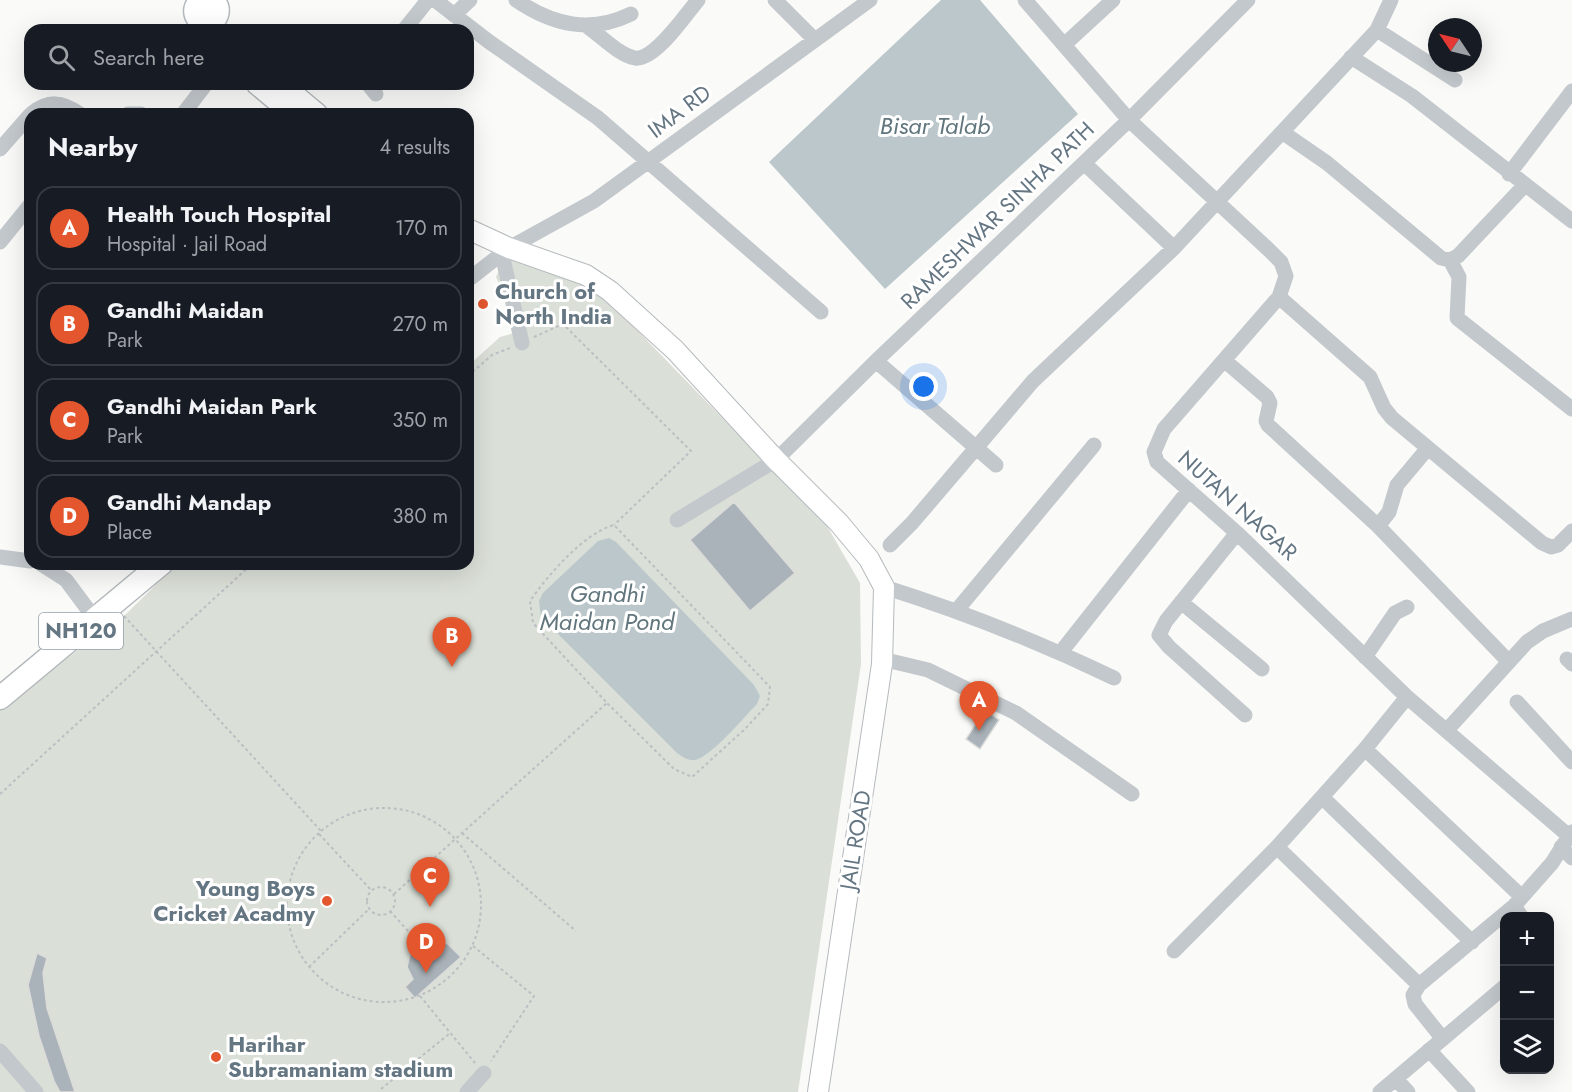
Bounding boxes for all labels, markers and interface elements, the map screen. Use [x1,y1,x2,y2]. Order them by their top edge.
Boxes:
north arrow [1428,18,1482,72]
search box [24,24,474,90]
icon: search [45,41,78,74]
text: Search here [93,41,204,73]
street label: IMA RD [641,77,717,145]
water label: Bisar Talab [880,108,990,143]
street label: RAMESHWAR SINHA PATH [893,114,1101,316]
text: Nearby [48,128,137,166]
text: 4 results [379,133,450,162]
text: Health Touch Hospital [107,198,331,230]
text: A [62,214,77,243]
text: 170 m [395,214,448,243]
text: Hospital · Jail Road [107,230,267,259]
place label: Church of North India [495,275,612,332]
text: Gandhi Maidan [107,294,264,326]
marker: Church of North India [476,297,490,311]
text: B [63,310,76,339]
text: 270 m [393,310,448,339]
text: Park [107,326,143,355]
your location [909,372,938,401]
text: Gandhi Maidan Park [107,390,317,422]
text: C [62,406,77,435]
text: 350 m [392,406,448,435]
text: Park [107,422,143,451]
street label: NUTAN NAGAR [1171,443,1305,568]
text: Gandhi Mandap [107,486,271,518]
text: D [62,502,77,531]
text: 380 m [393,502,448,531]
text: Place [107,518,152,547]
water label: Gandhi Maidan Pond [540,576,676,639]
road number: NH120 [39,613,123,649]
pin: B [432,618,472,667]
pin: A [960,682,998,731]
street label: JAIL ROAD [831,788,879,895]
pin: C [410,858,450,907]
place label: Young Boys Cricket Acadmy [153,872,316,929]
marker: Young Boys Cricket Acadmy [320,894,334,908]
map controls [1500,912,1554,1074]
button: + [1500,912,1554,966]
pin: D [406,924,446,973]
button: − [1500,966,1554,1020]
button: layers [1500,1020,1554,1074]
place label: Harihar Subramaniam stadium [228,1028,453,1085]
marker: Harihar Subramaniam stadium [209,1050,223,1064]

